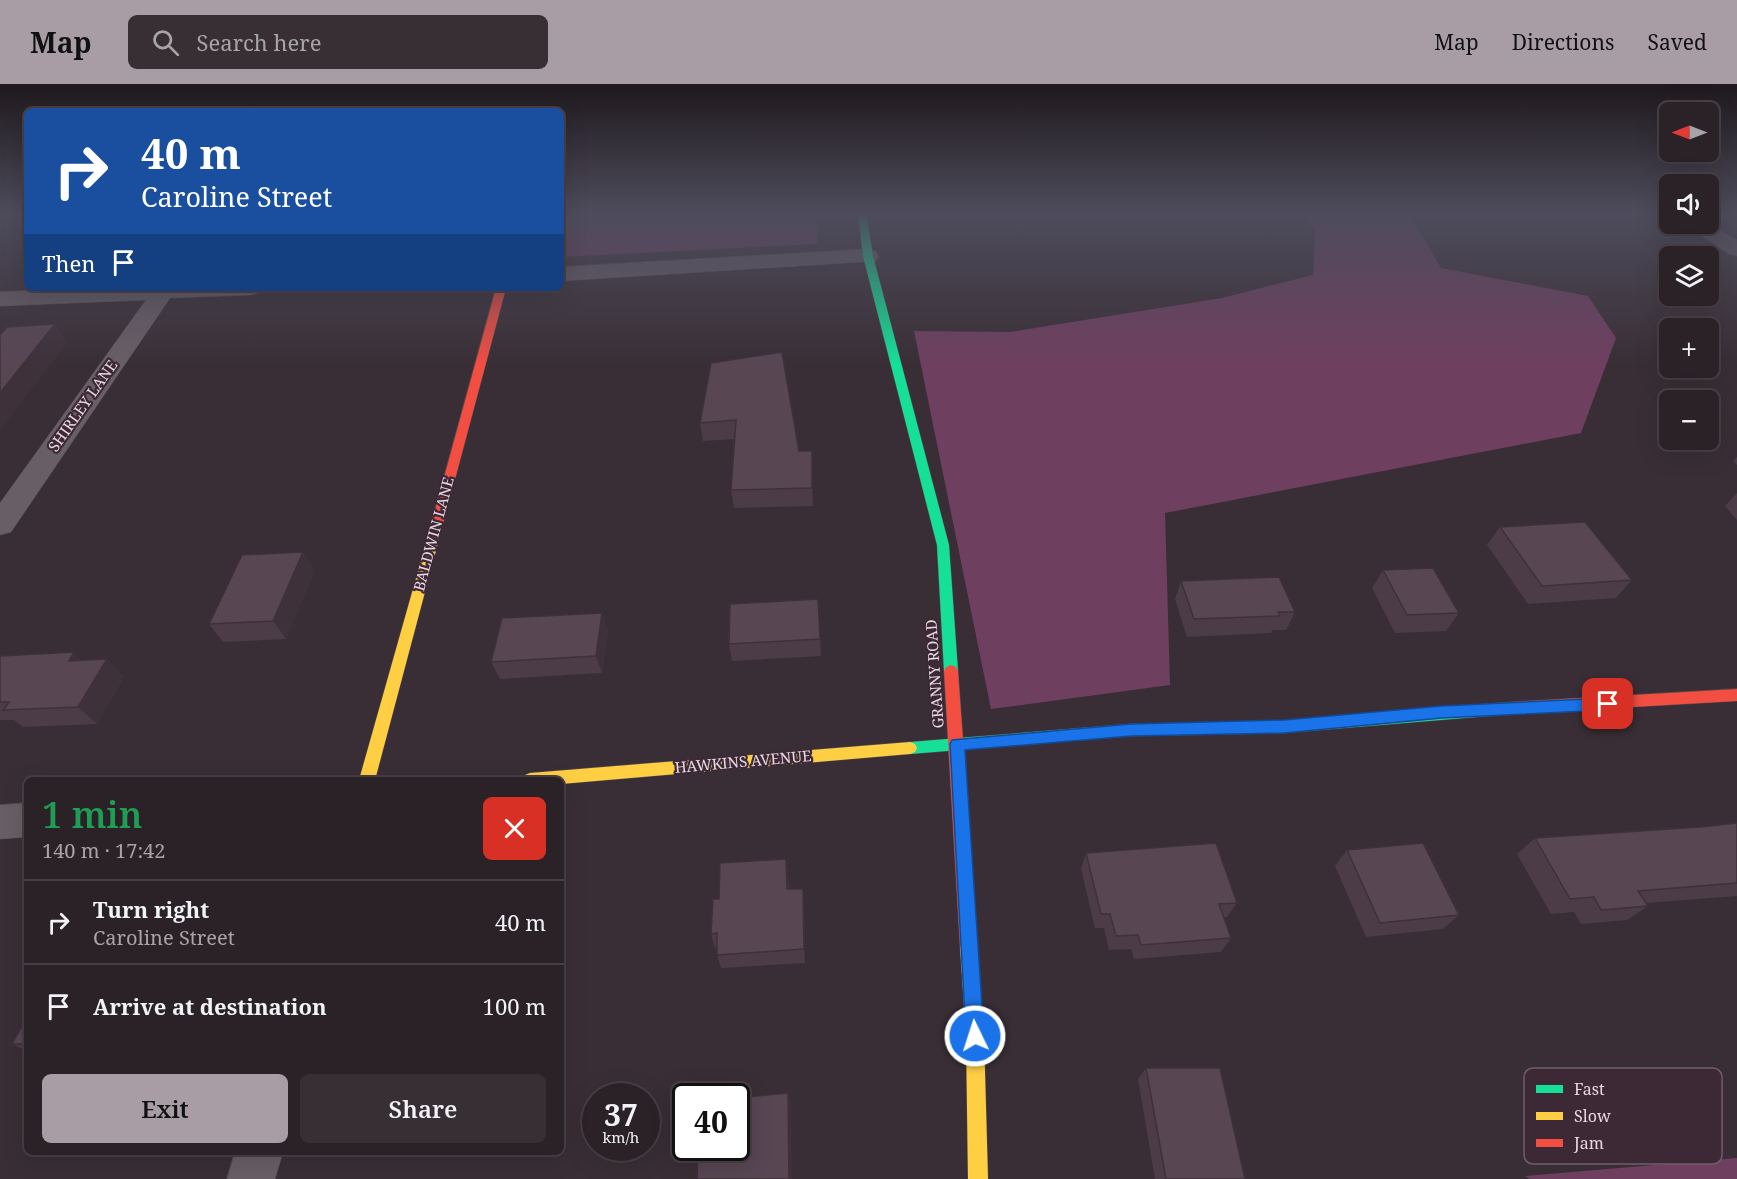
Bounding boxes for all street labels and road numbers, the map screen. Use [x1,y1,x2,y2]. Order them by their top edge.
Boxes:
street label: SHIRLEY LANE [43,356,121,455]
street label: BALDWIN LANE [408,474,458,593]
street label: GRANNY ROAD [920,619,948,729]
street label: HAWKINS AVENUE [674,745,812,777]

